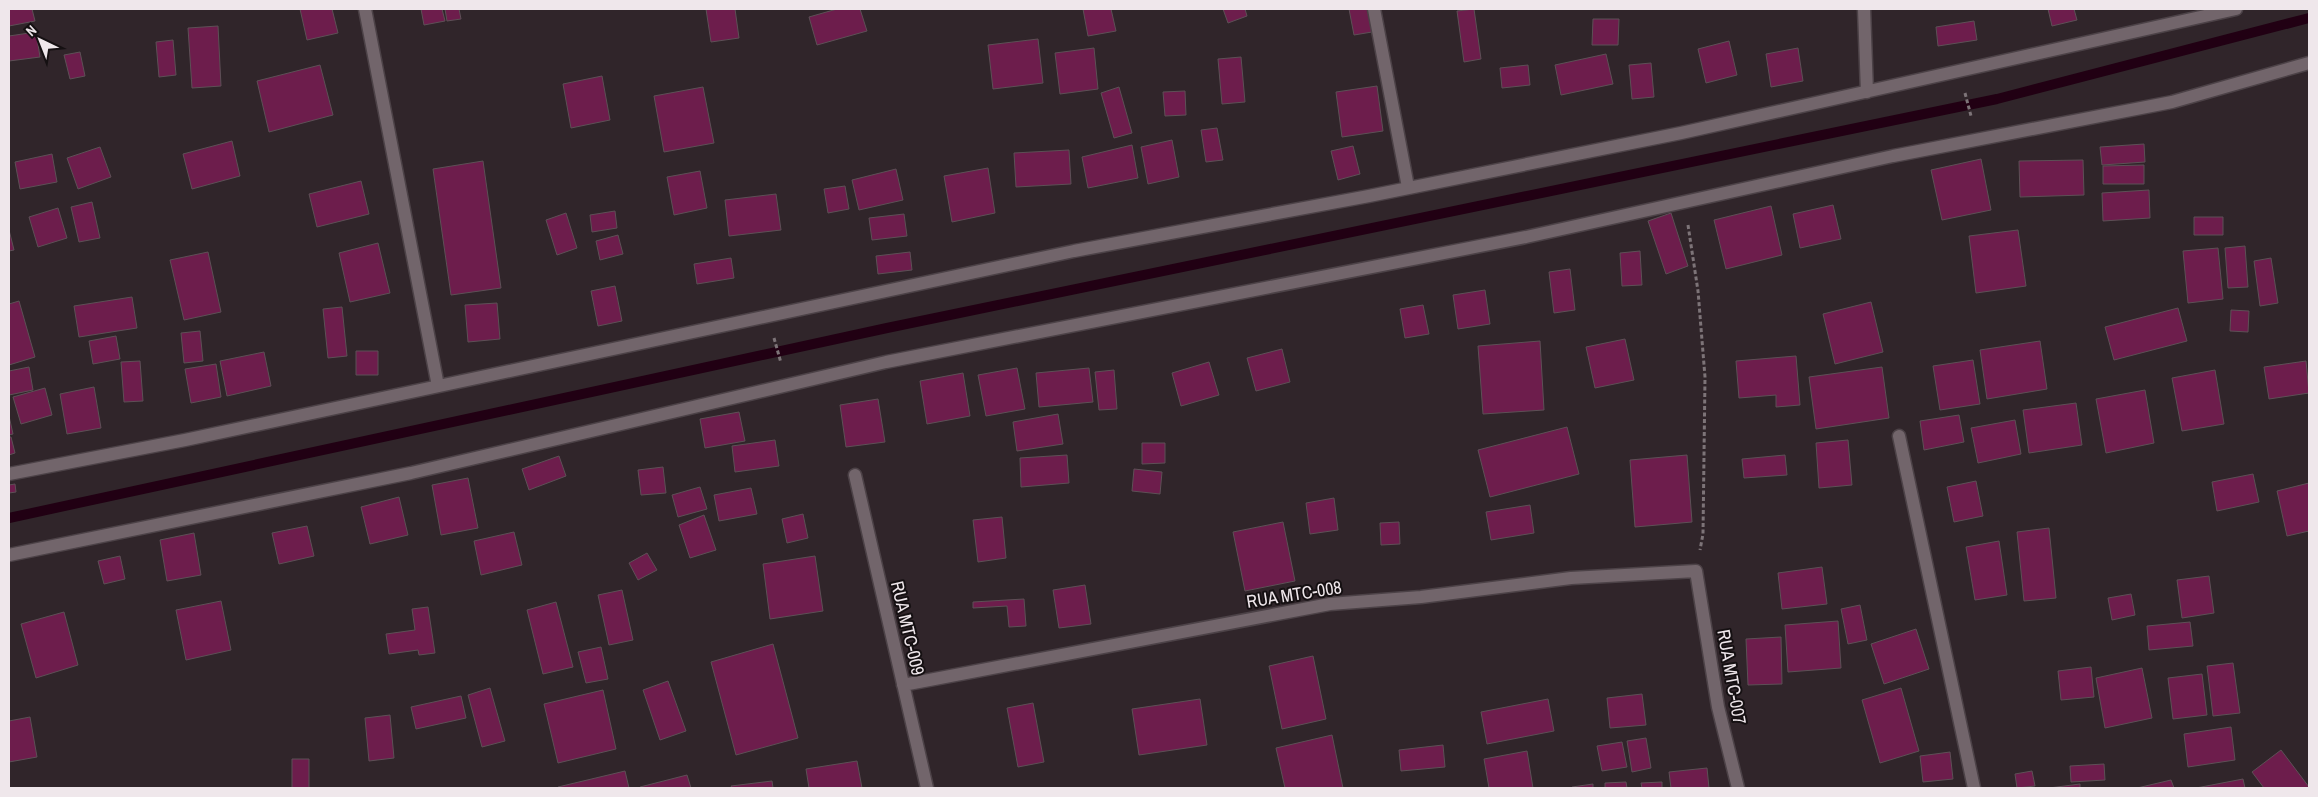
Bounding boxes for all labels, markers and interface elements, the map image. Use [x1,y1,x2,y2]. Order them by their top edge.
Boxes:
north arrow [15,15,65,65]
text: N [22,21,40,40]
street label: RUA MTC-008 [1245,574,1343,614]
street label: RUA MTC-009 [885,578,931,678]
street label: RUA MTC-007 [1711,628,1753,726]

